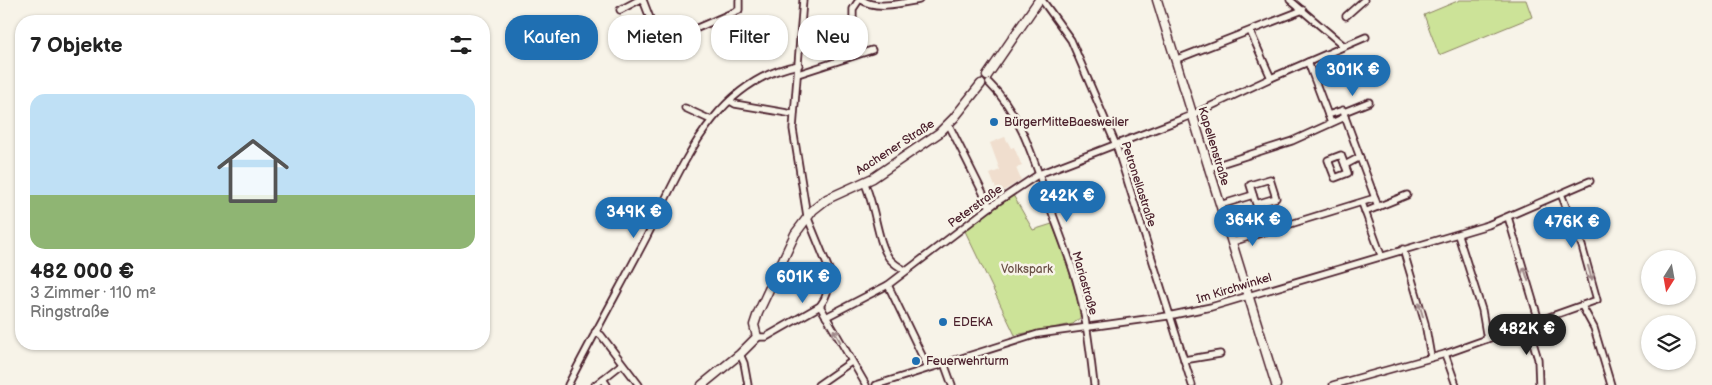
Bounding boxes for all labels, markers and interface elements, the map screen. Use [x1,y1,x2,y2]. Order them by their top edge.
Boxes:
chip: Kaufen [505,15,598,60]
chip: Mieten [608,15,701,60]
chip: Filter [711,15,788,60]
chip: Neu [798,15,868,60]
icon: filters [447,31,475,59]
text: 7 Objekte [30,33,123,58]
pin: 301K € [1312,54,1394,97]
text: 301K € [1326,61,1380,80]
street label: Kapellenstraße [1194,105,1233,188]
place label: BürgerMitteBaesweiler [1004,115,1129,130]
street label: Aachener Straße [853,116,937,178]
marker: BürgerMitteBaesweiler [988,116,1000,128]
icon: home [208,126,298,216]
street label: Petronellastraße [1118,139,1159,229]
pin: 242K € [1026,180,1108,223]
street label: Peterstraße [945,182,1005,231]
text: 242K € [1039,187,1095,206]
pin: 349K € [593,196,675,239]
text: 349K € [606,203,662,222]
pin: 364K € [1212,204,1294,247]
pin: 476K € [1531,206,1613,249]
text: 364K € [1225,211,1281,230]
text: 476K € [1544,213,1600,232]
street label: Mariastraße [1068,250,1101,317]
north arrow [1641,250,1696,305]
map controls [1641,250,1696,370]
text: 482 000 € [30,259,134,284]
pin: 601K € [762,262,844,304]
park label: Volkspark [1001,262,1053,277]
one-way arrow [1585,264,1595,280]
one-way arrow [1521,267,1531,283]
text: 601K € [776,268,830,287]
street label: Im Kirchwinkel [1195,270,1273,307]
text: 3 Zimmer · 110 m² [30,284,156,303]
one-way arrow [1416,302,1426,318]
text: Ringstraße [30,303,109,322]
pin: 482K € [1486,314,1568,356]
place label: EDEKA [953,315,993,330]
button: layers [1641,315,1696,370]
marker: EDEKA [937,316,949,328]
text: 482K € [1499,320,1555,339]
one-way arrow [832,329,841,344]
place label: Feuerwehrturm [926,354,1009,369]
marker: Feuerwehrturm [910,355,922,367]

